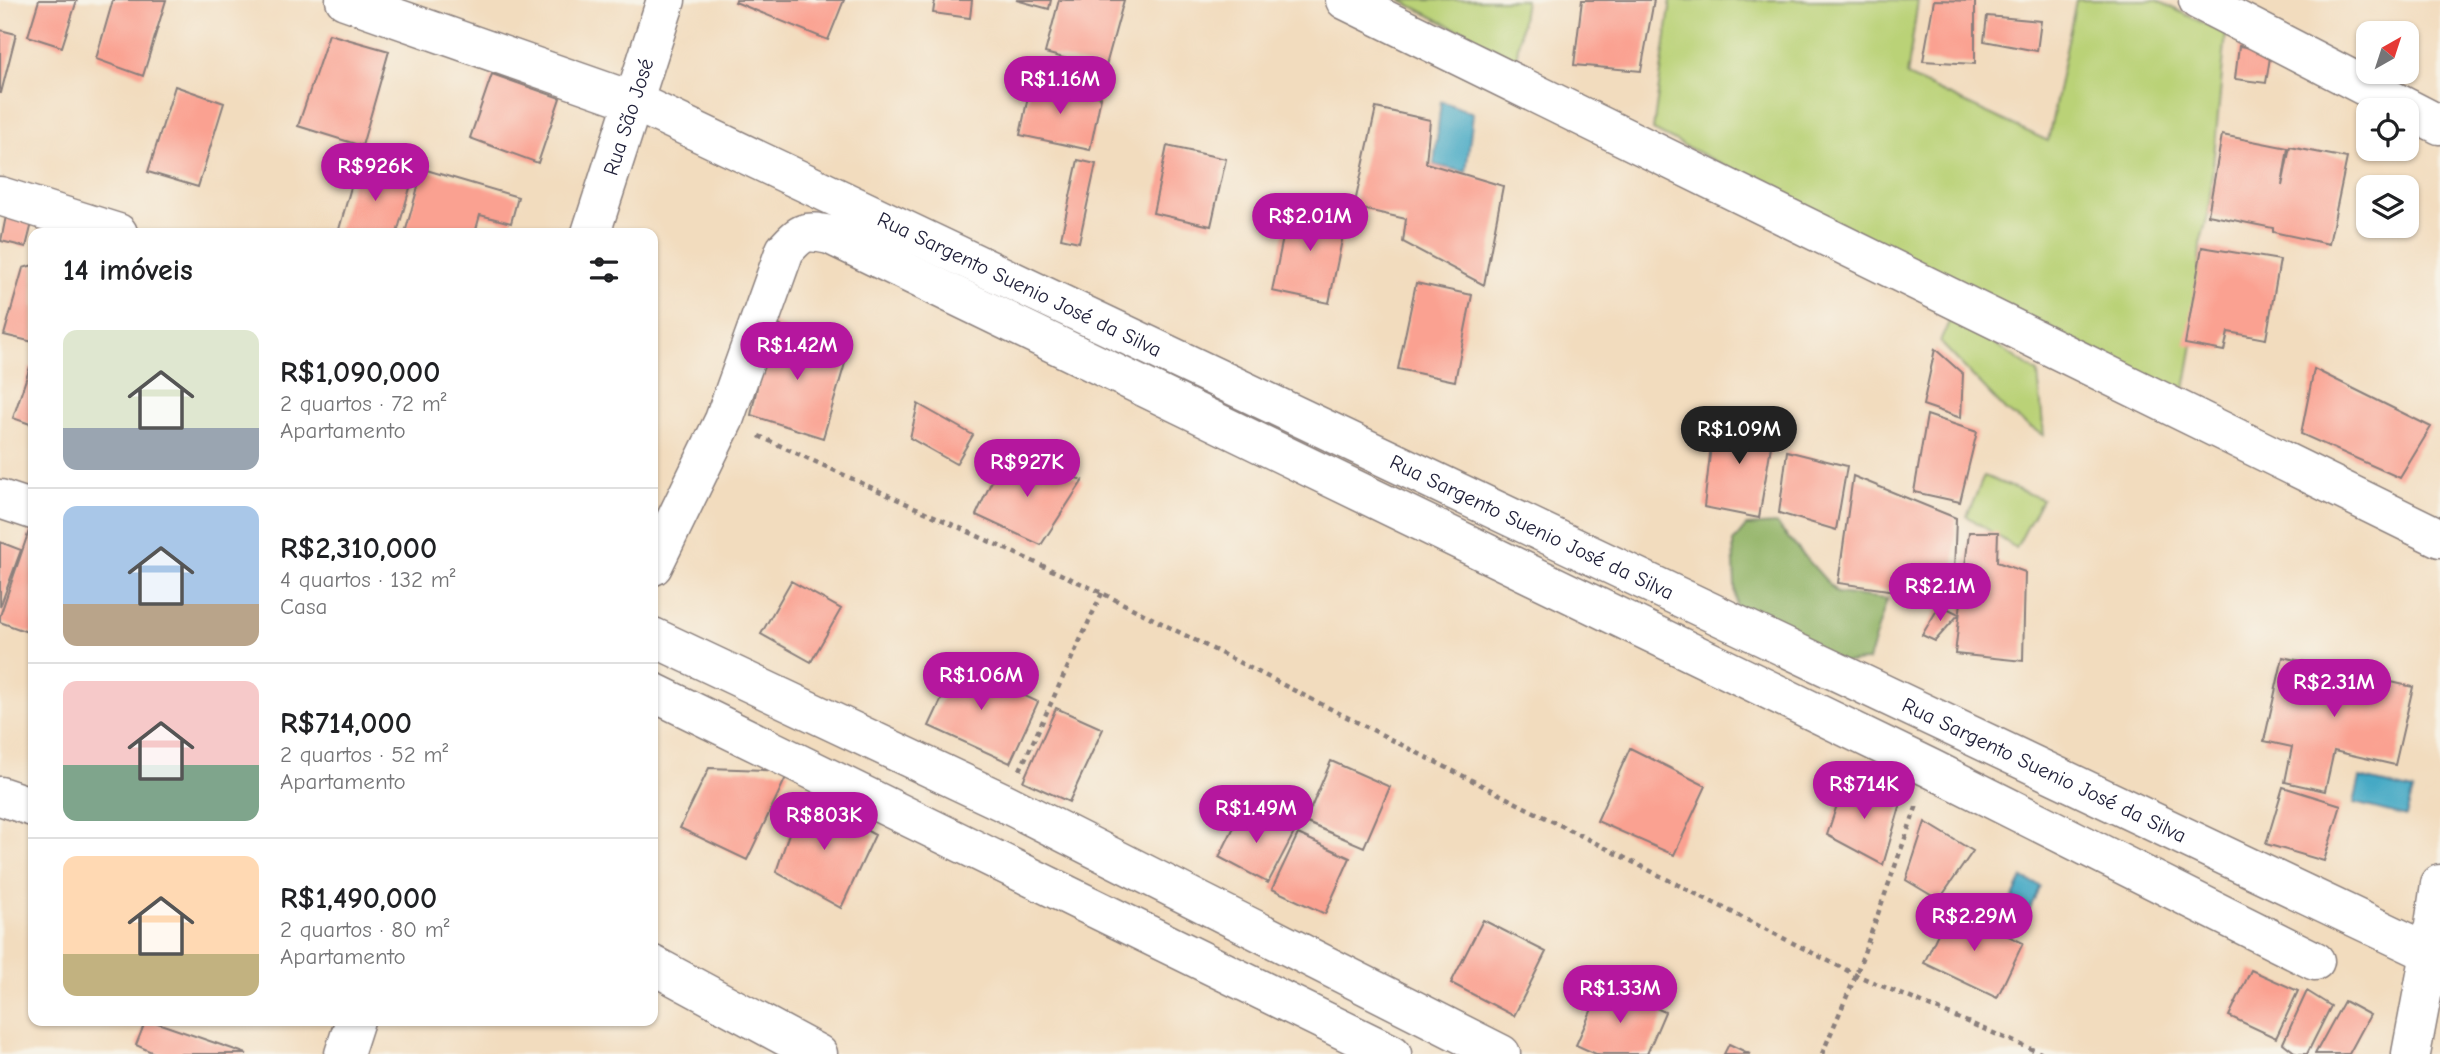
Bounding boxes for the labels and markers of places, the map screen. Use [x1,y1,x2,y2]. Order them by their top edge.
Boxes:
pin: R$1.16M [995,57,1125,116]
pin: R$926K [318,144,432,203]
pin: R$2.01M [1245,194,1375,253]
pin: R$1.42M [732,322,862,382]
pin: R$1.09M [1674,406,1804,466]
pin: R$927K [970,440,1084,499]
pin: R$2.1M [1883,564,1997,623]
pin: R$1.06M [916,652,1046,712]
pin: R$2.31M [2269,660,2399,719]
pin: R$714K [1807,762,1921,821]
pin: R$1.49M [1191,786,1321,845]
pin: R$803K [767,792,881,852]
pin: R$2.29M [1909,894,2039,953]
pin: R$1.33M [1555,965,1685,1025]

